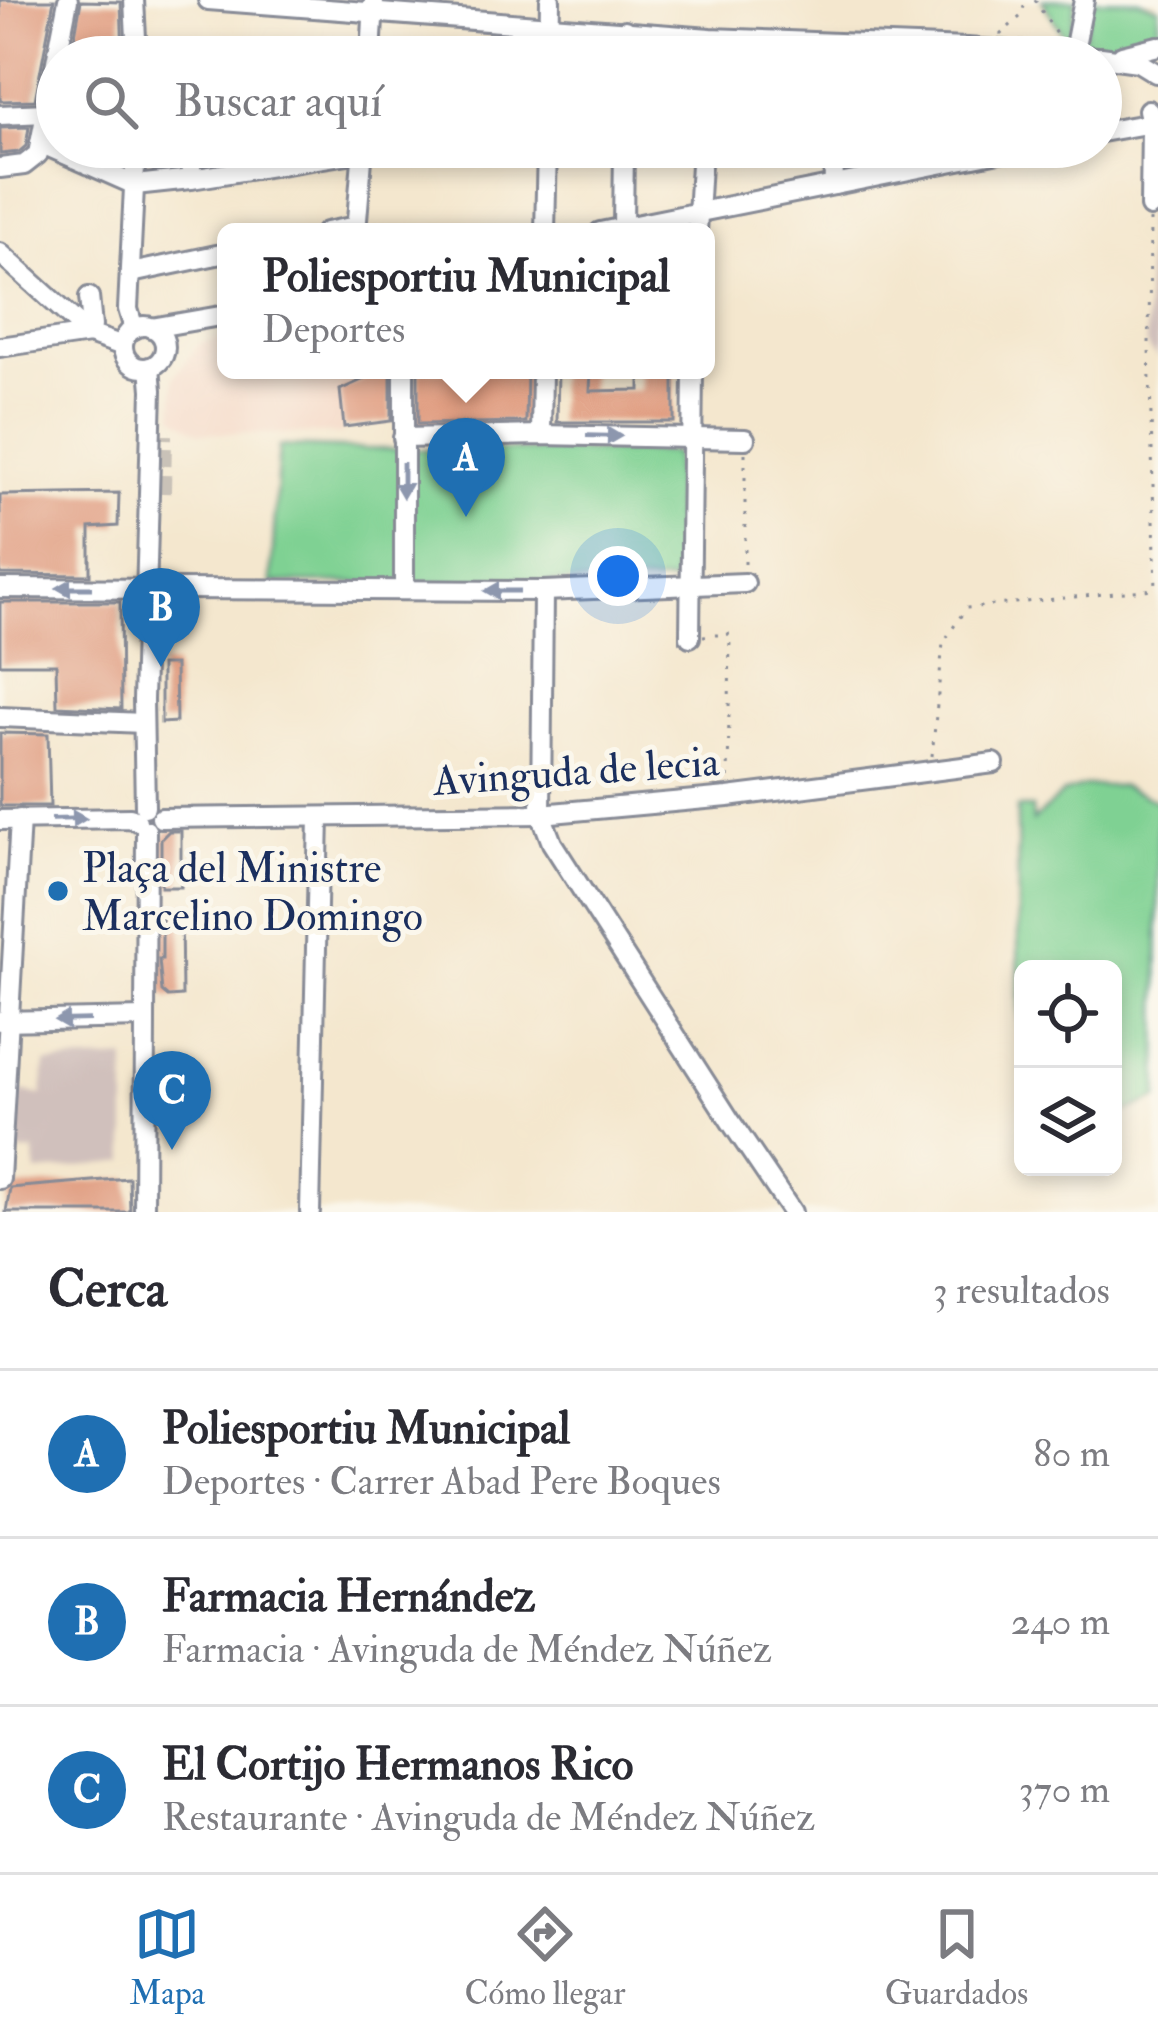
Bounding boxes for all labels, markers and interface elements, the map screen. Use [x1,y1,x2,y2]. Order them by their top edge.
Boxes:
search box [36,36,1122,168]
icon: search [78,69,144,135]
text: Buscar aquí [174,74,382,130]
popup [217,223,715,379]
text: Poliesportiu Municipal [262,249,670,305]
text: Deportes [262,305,405,354]
pin: A [427,418,505,517]
one-way arrow [586,426,624,446]
one-way arrow [394,462,413,500]
your location [588,546,648,606]
pin: B [122,568,200,667]
one-way arrow [54,578,92,598]
one-way arrow [482,581,520,601]
street label: Avinguda de lecia [430,736,722,808]
one-way arrow [51,809,89,828]
place label: Plaça del Ministre Marcelino Domingo [82,843,423,943]
marker: Plaça del Ministre Marcelino Domingo [45,878,71,904]
map controls [1014,960,1122,1176]
button: locate [1014,960,1122,1068]
one-way arrow [52,1010,90,1029]
pin: C [133,1051,211,1150]
button: layers [1014,1068,1122,1176]
text: Cerca [48,1258,167,1322]
text: 3 resultados [933,1266,1110,1315]
text: Poliesportiu Municipal [162,1401,570,1457]
text: A [75,1429,99,1478]
text: 80 m [1033,1429,1110,1478]
text: Deportes · Carrer Abad Pere Boques [162,1457,721,1506]
text: Farmacia Hernández [162,1569,535,1625]
text: B [74,1597,100,1646]
text: 240 m [1011,1597,1110,1646]
text: Farmacia · Avinguda de Méndez Núñez [162,1625,772,1674]
text: El Cortijo Hermanos Rico [162,1737,633,1793]
text: C [73,1765,101,1814]
text: 370 m [1019,1765,1110,1814]
text: Restaurante · Avinguda de Méndez Núñez [162,1793,815,1842]
tab: Mapa [130,1901,205,2014]
tab: Cómo llegar [464,1901,625,2014]
tab: Guardados [885,1901,1028,2014]

